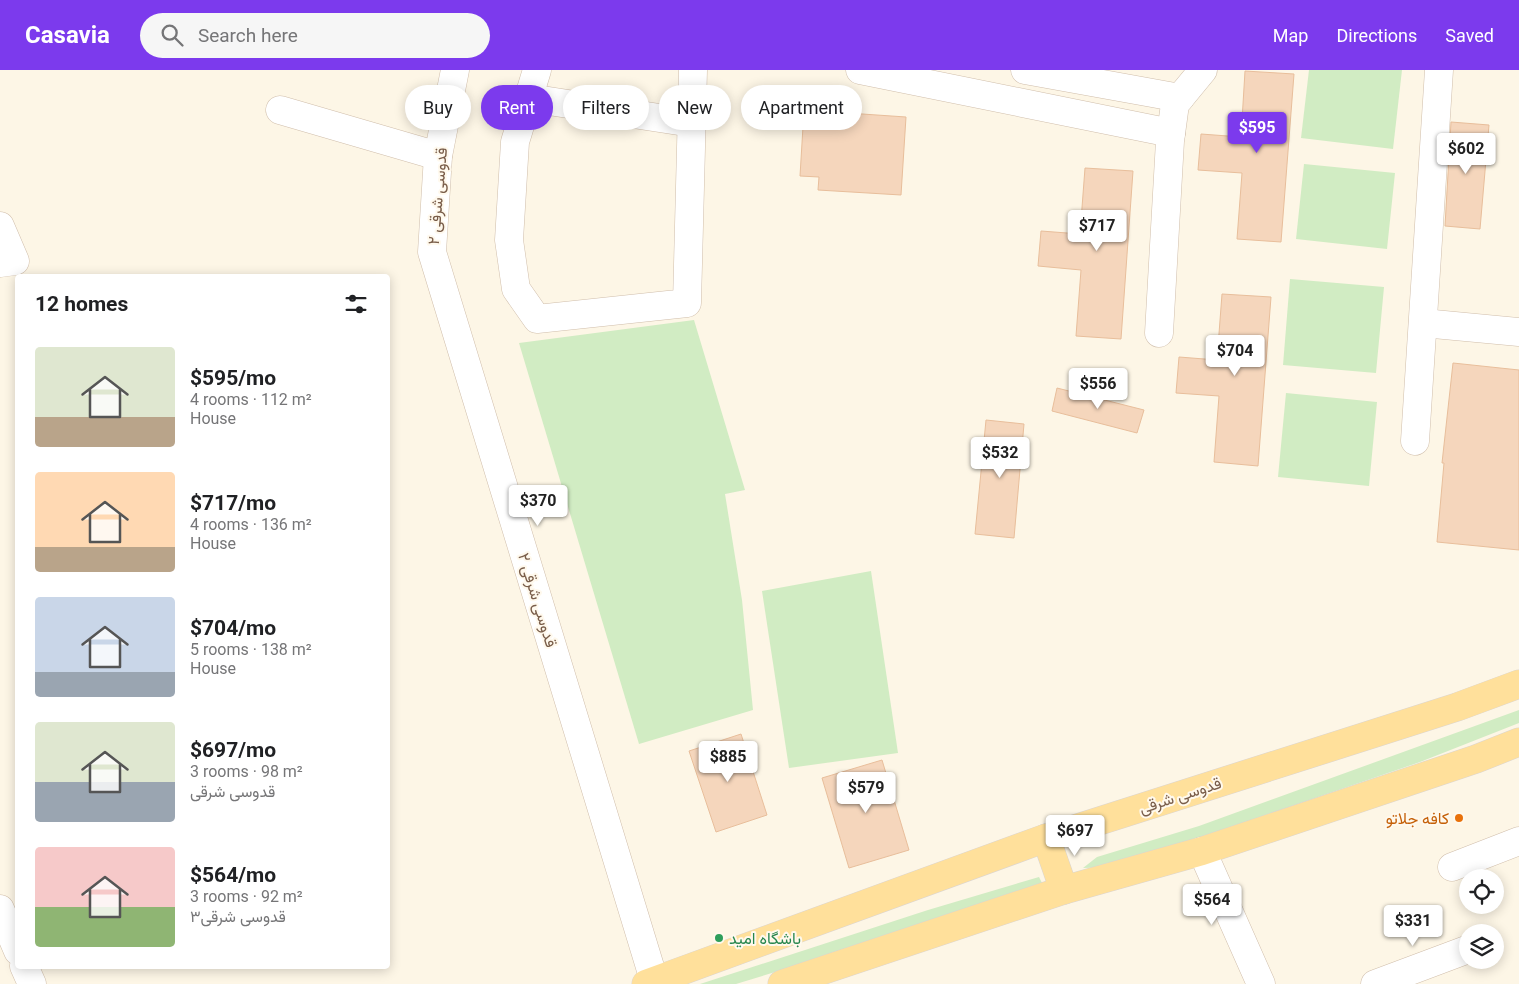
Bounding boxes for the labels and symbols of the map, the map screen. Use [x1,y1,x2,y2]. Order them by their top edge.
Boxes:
pin: $595 [1227,112,1287,154]
pin: $602 [1436,132,1496,175]
street label: قدوسی شرقی ۲ [424,147,452,246]
pin: $717 [1067,210,1127,252]
pin: $704 [1205,334,1265,377]
pin: $556 [1068,368,1128,410]
pin: $532 [970,436,1030,479]
pin: $370 [508,484,568,527]
street label: قدوسی شرقی ۲ [513,551,561,650]
pin: $885 [698,740,758,783]
pin: $579 [836,772,896,814]
street label: قدوسی شرقی [1137,773,1224,819]
place label: کافه جلاتو [1386,809,1449,829]
marker: کافه جلاتو [1453,812,1465,824]
pin: $697 [1045,814,1105,857]
pin: $564 [1182,884,1242,926]
pin: $331 [1383,904,1443,947]
place label: باشگاه امید [729,929,801,948]
marker: باشگاه امید [713,932,725,944]

